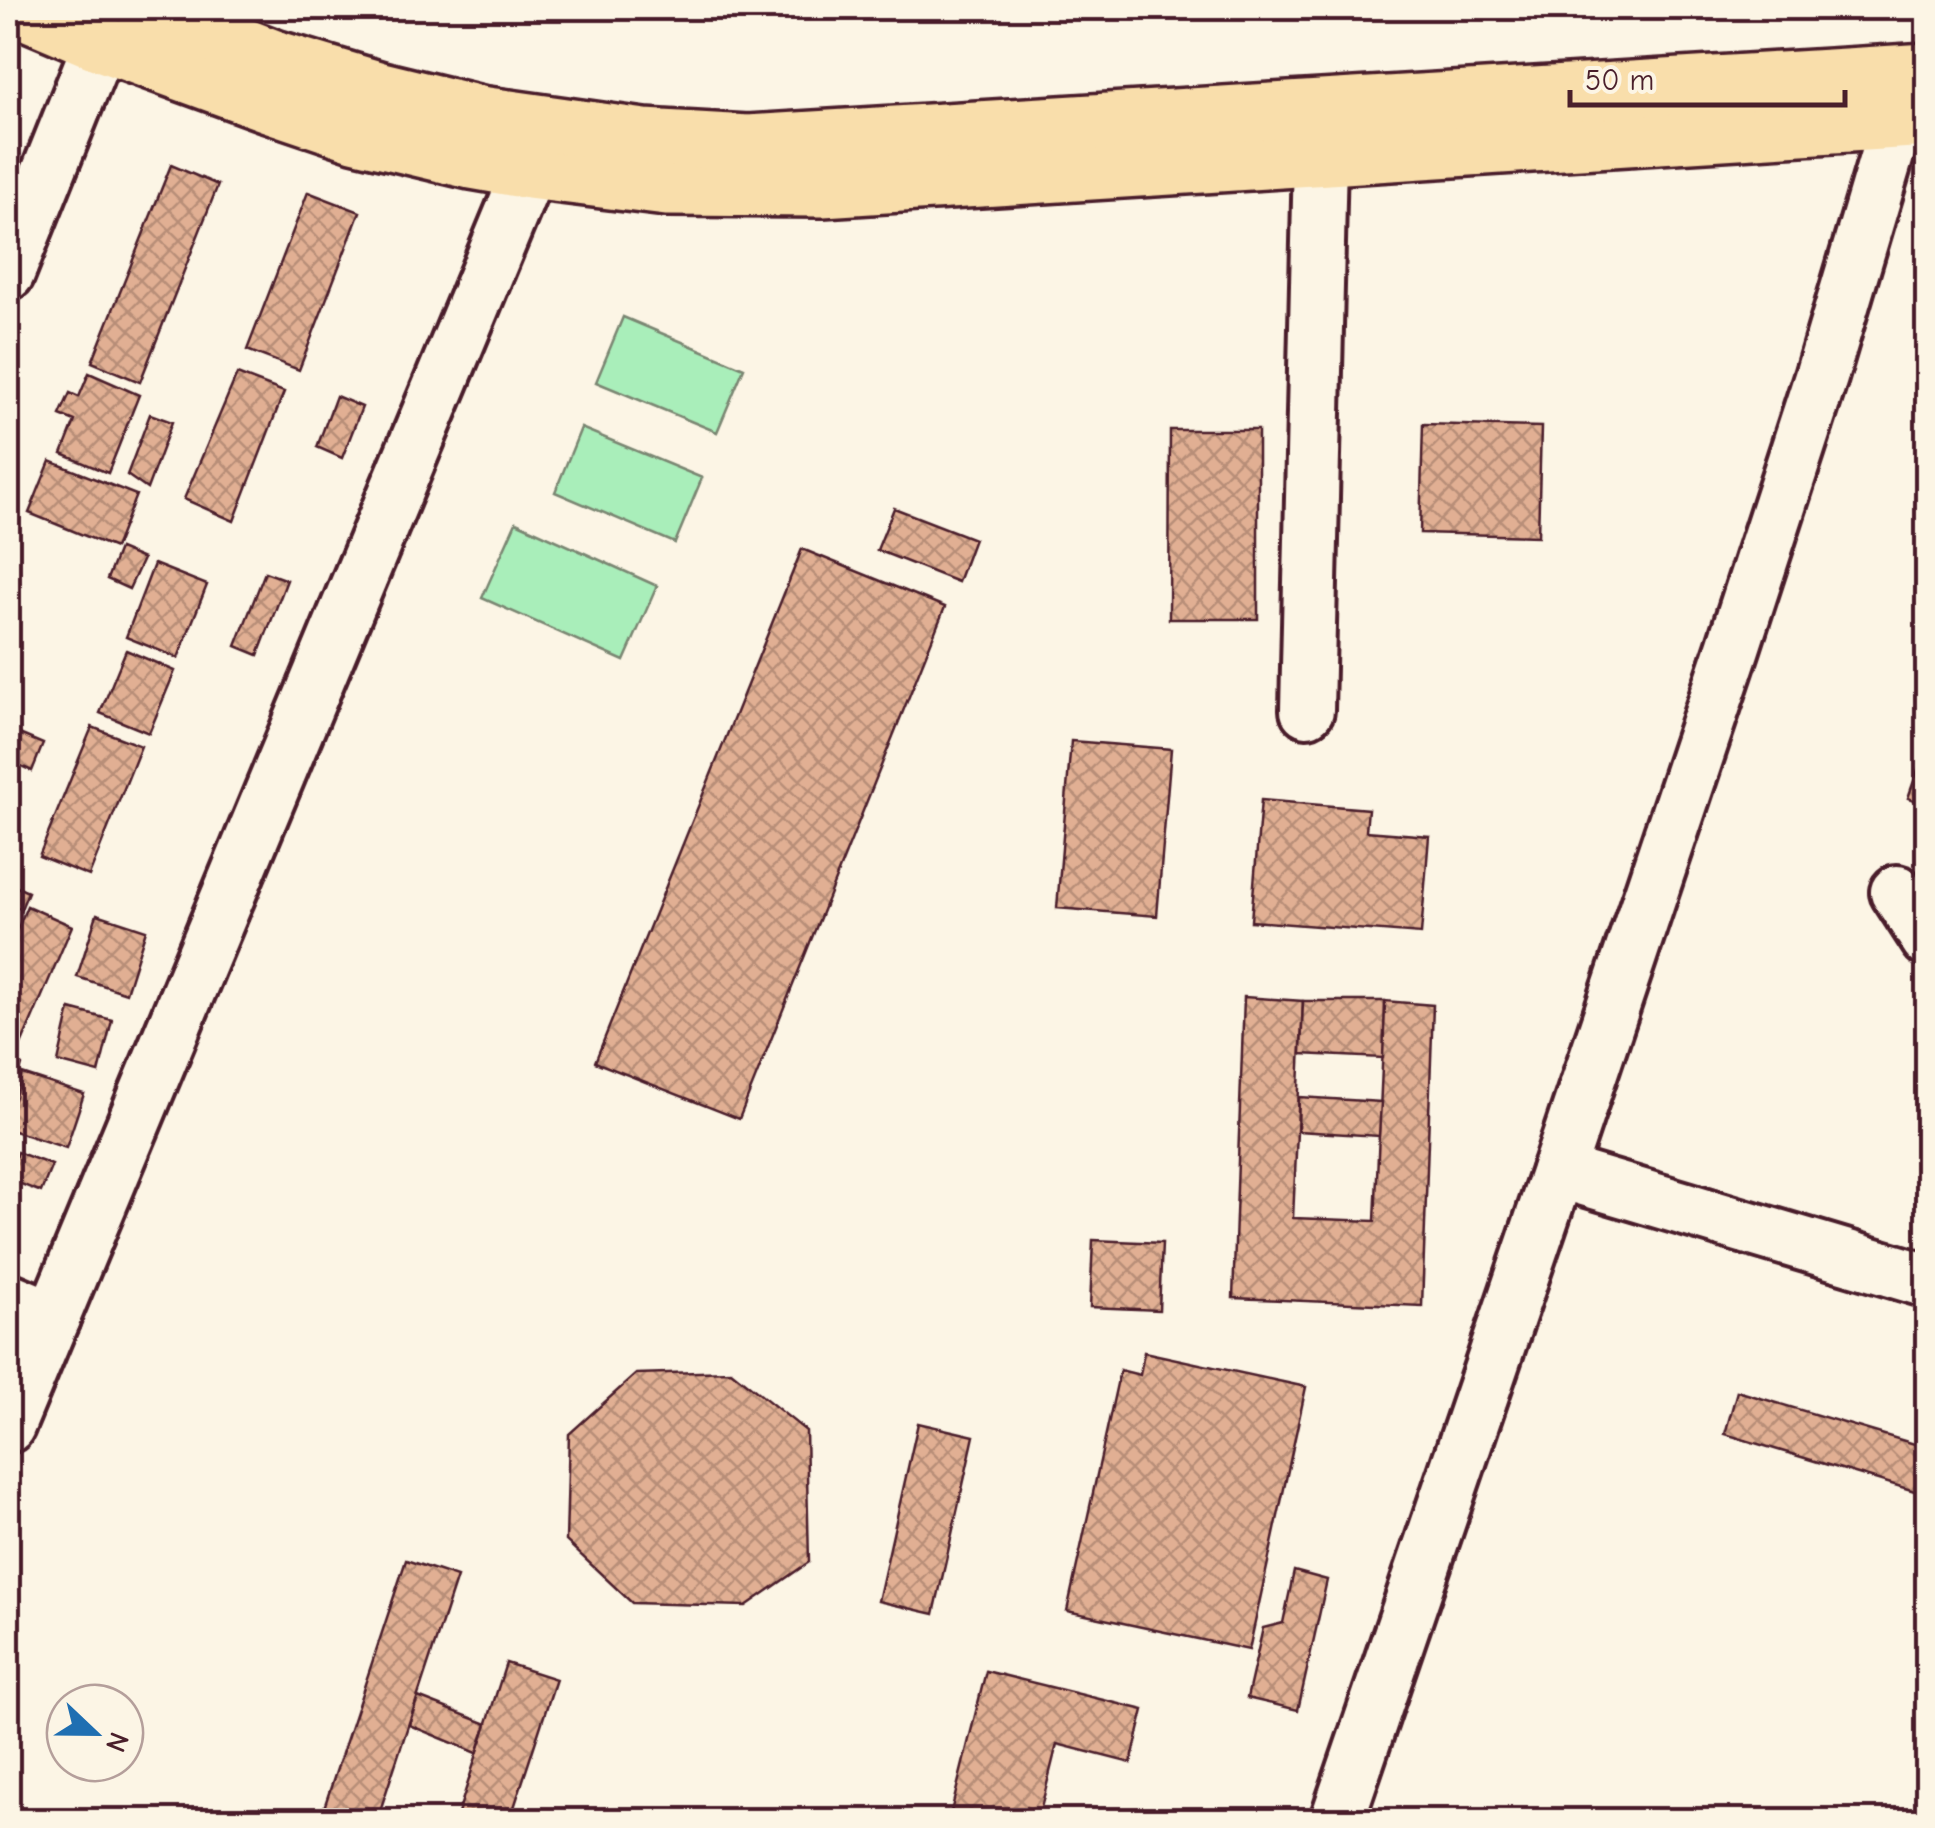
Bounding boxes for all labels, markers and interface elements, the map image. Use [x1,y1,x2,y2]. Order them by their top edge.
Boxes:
scale bar [1570,45,1845,107]
text: 50 m [1585,63,1654,98]
north arrow [45,1683,145,1783]
text: N [99,1728,136,1756]

